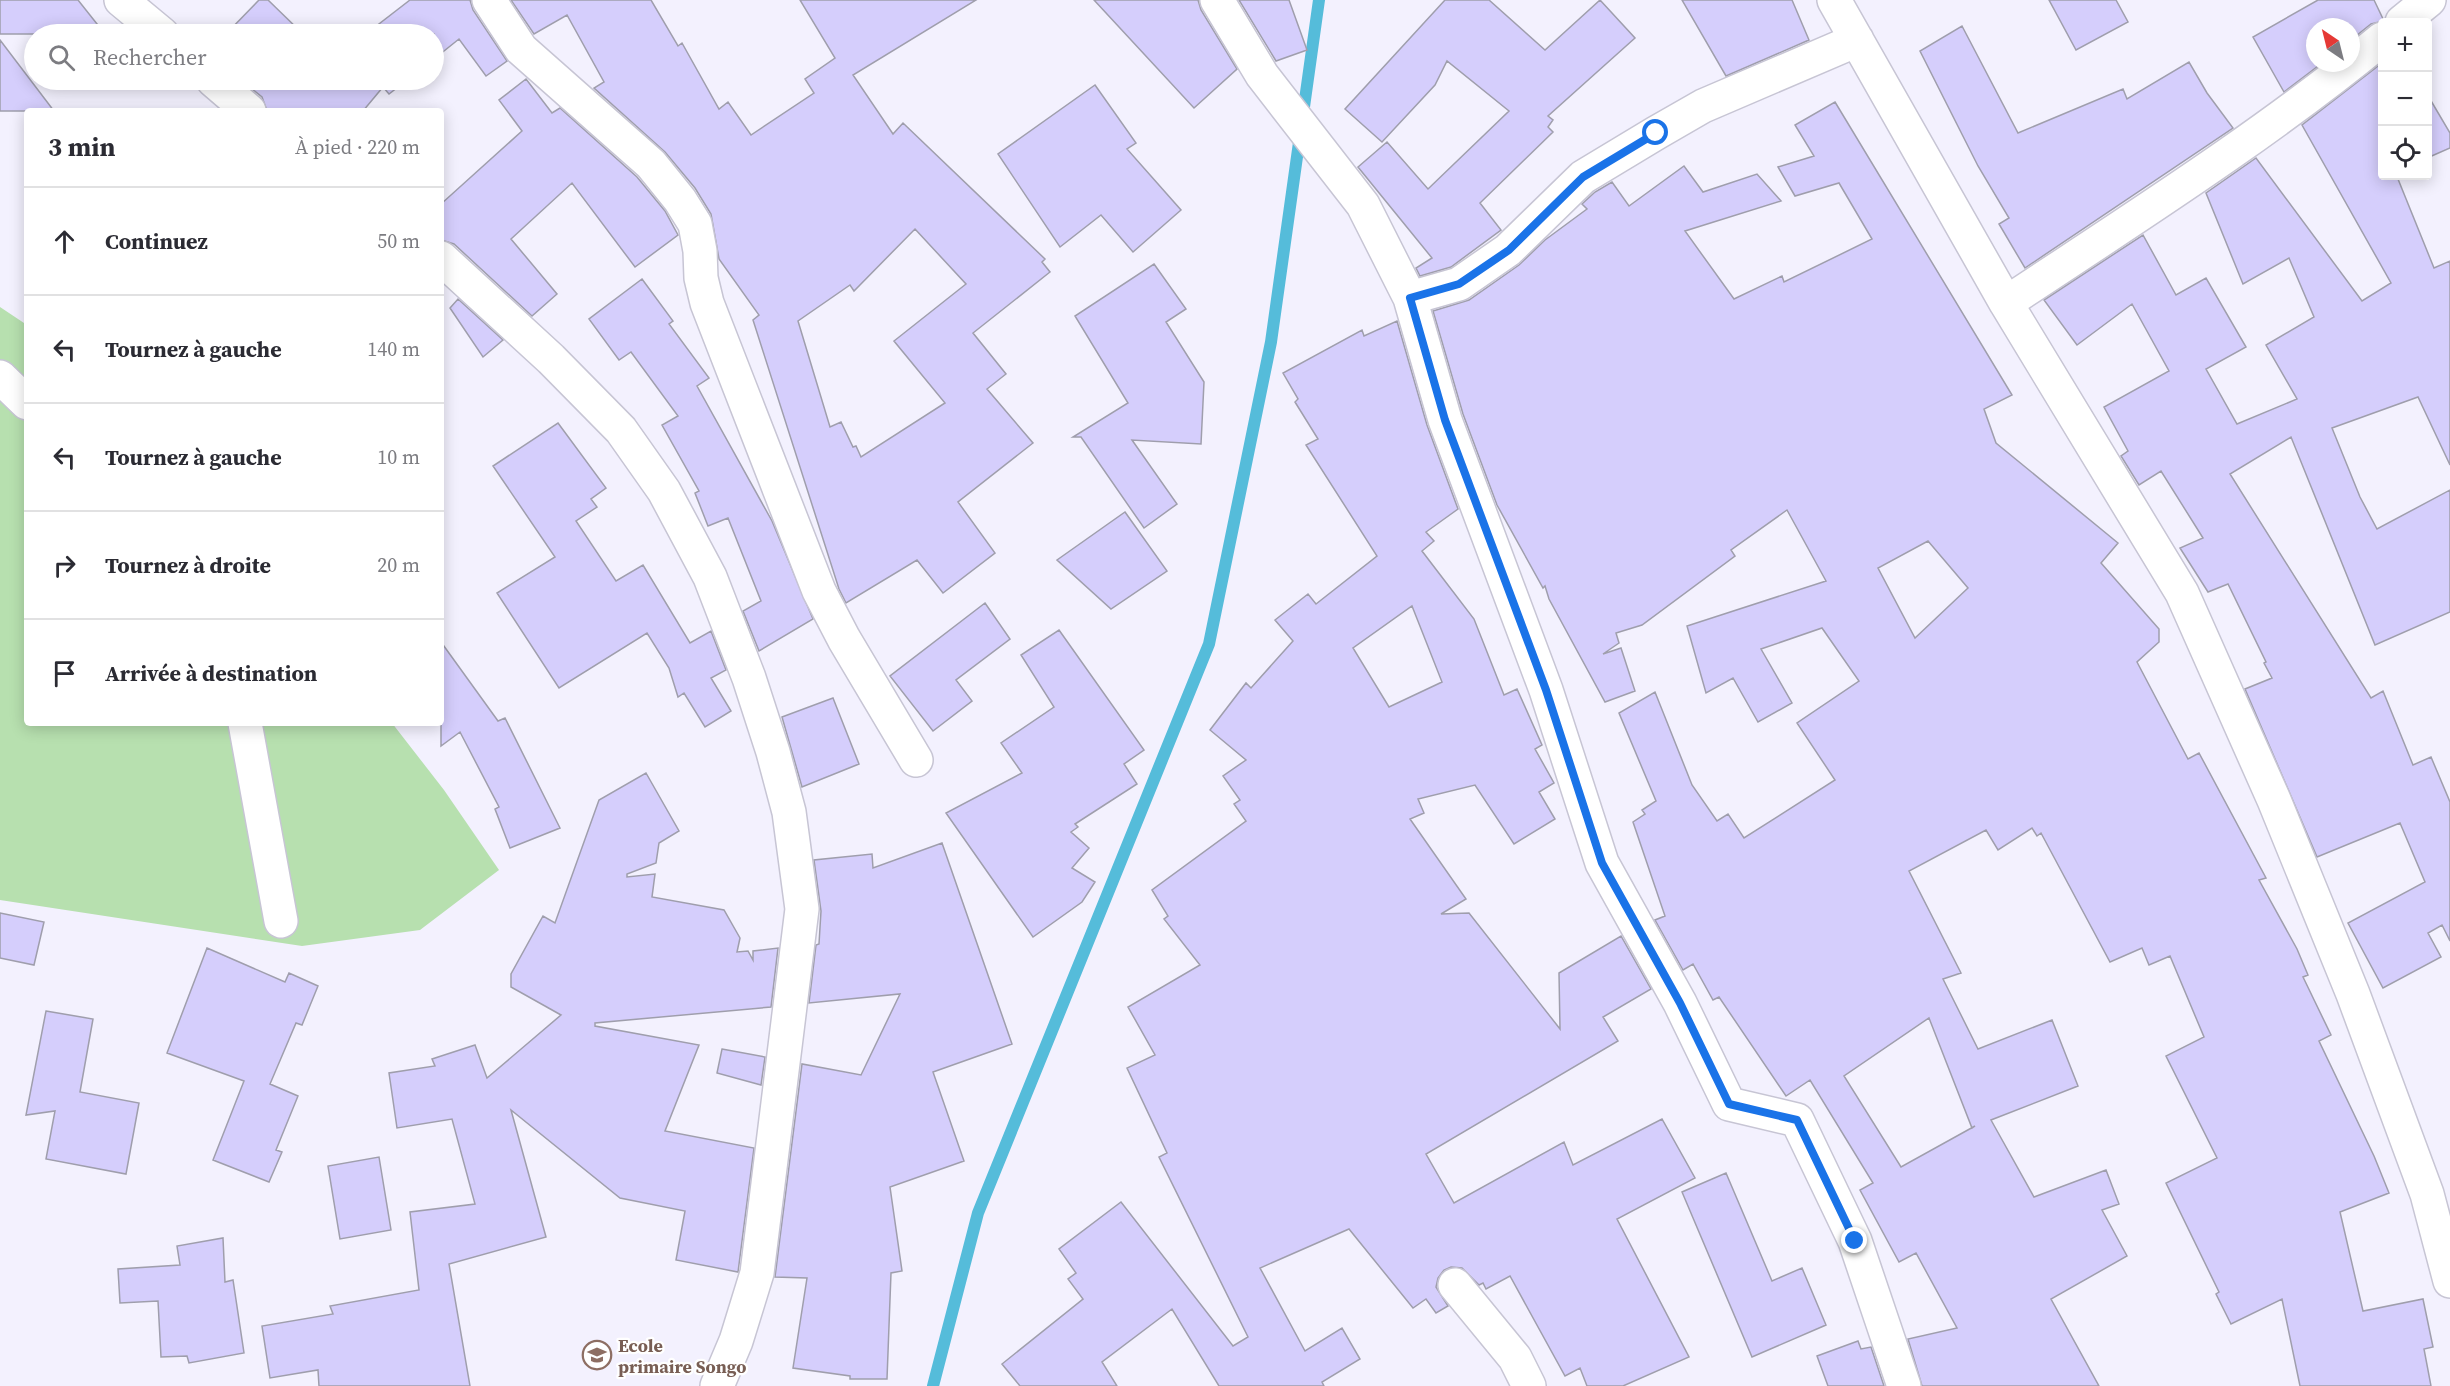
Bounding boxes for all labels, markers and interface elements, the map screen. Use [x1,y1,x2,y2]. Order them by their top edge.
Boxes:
north arrow [2306,18,2360,72]
map controls [2378,18,2432,180]
button: + [2378,18,2432,72]
search box [24,24,444,90]
icon: search [45,41,78,74]
text: Rechercher [93,42,207,72]
button: − [2378,72,2432,126]
route start [1642,119,1668,145]
button: locate [2378,126,2432,180]
text: 3 min [48,129,115,165]
text: À pied · 220 m [295,133,420,161]
icon: ahead [48,225,81,258]
text: Continuez [105,226,208,256]
text: 50 m [377,227,420,255]
icon: left [48,333,81,366]
text: Tournez à gauche [105,334,282,364]
text: 140 m [367,335,420,363]
icon: left [48,441,81,474]
text: Tournez à gauche [105,442,282,472]
text: 10 m [377,443,420,471]
icon: right [48,549,81,582]
text: Tournez à droite [105,550,271,580]
text: 20 m [377,551,420,579]
icon: arrive [48,657,81,690]
text: Arrivée à destination [105,658,317,688]
route end [1841,1227,1867,1253]
place label: Ecole primaire Songo [618,1333,746,1379]
school or university icon: Ecole primaire Songo [581,1339,613,1371]

